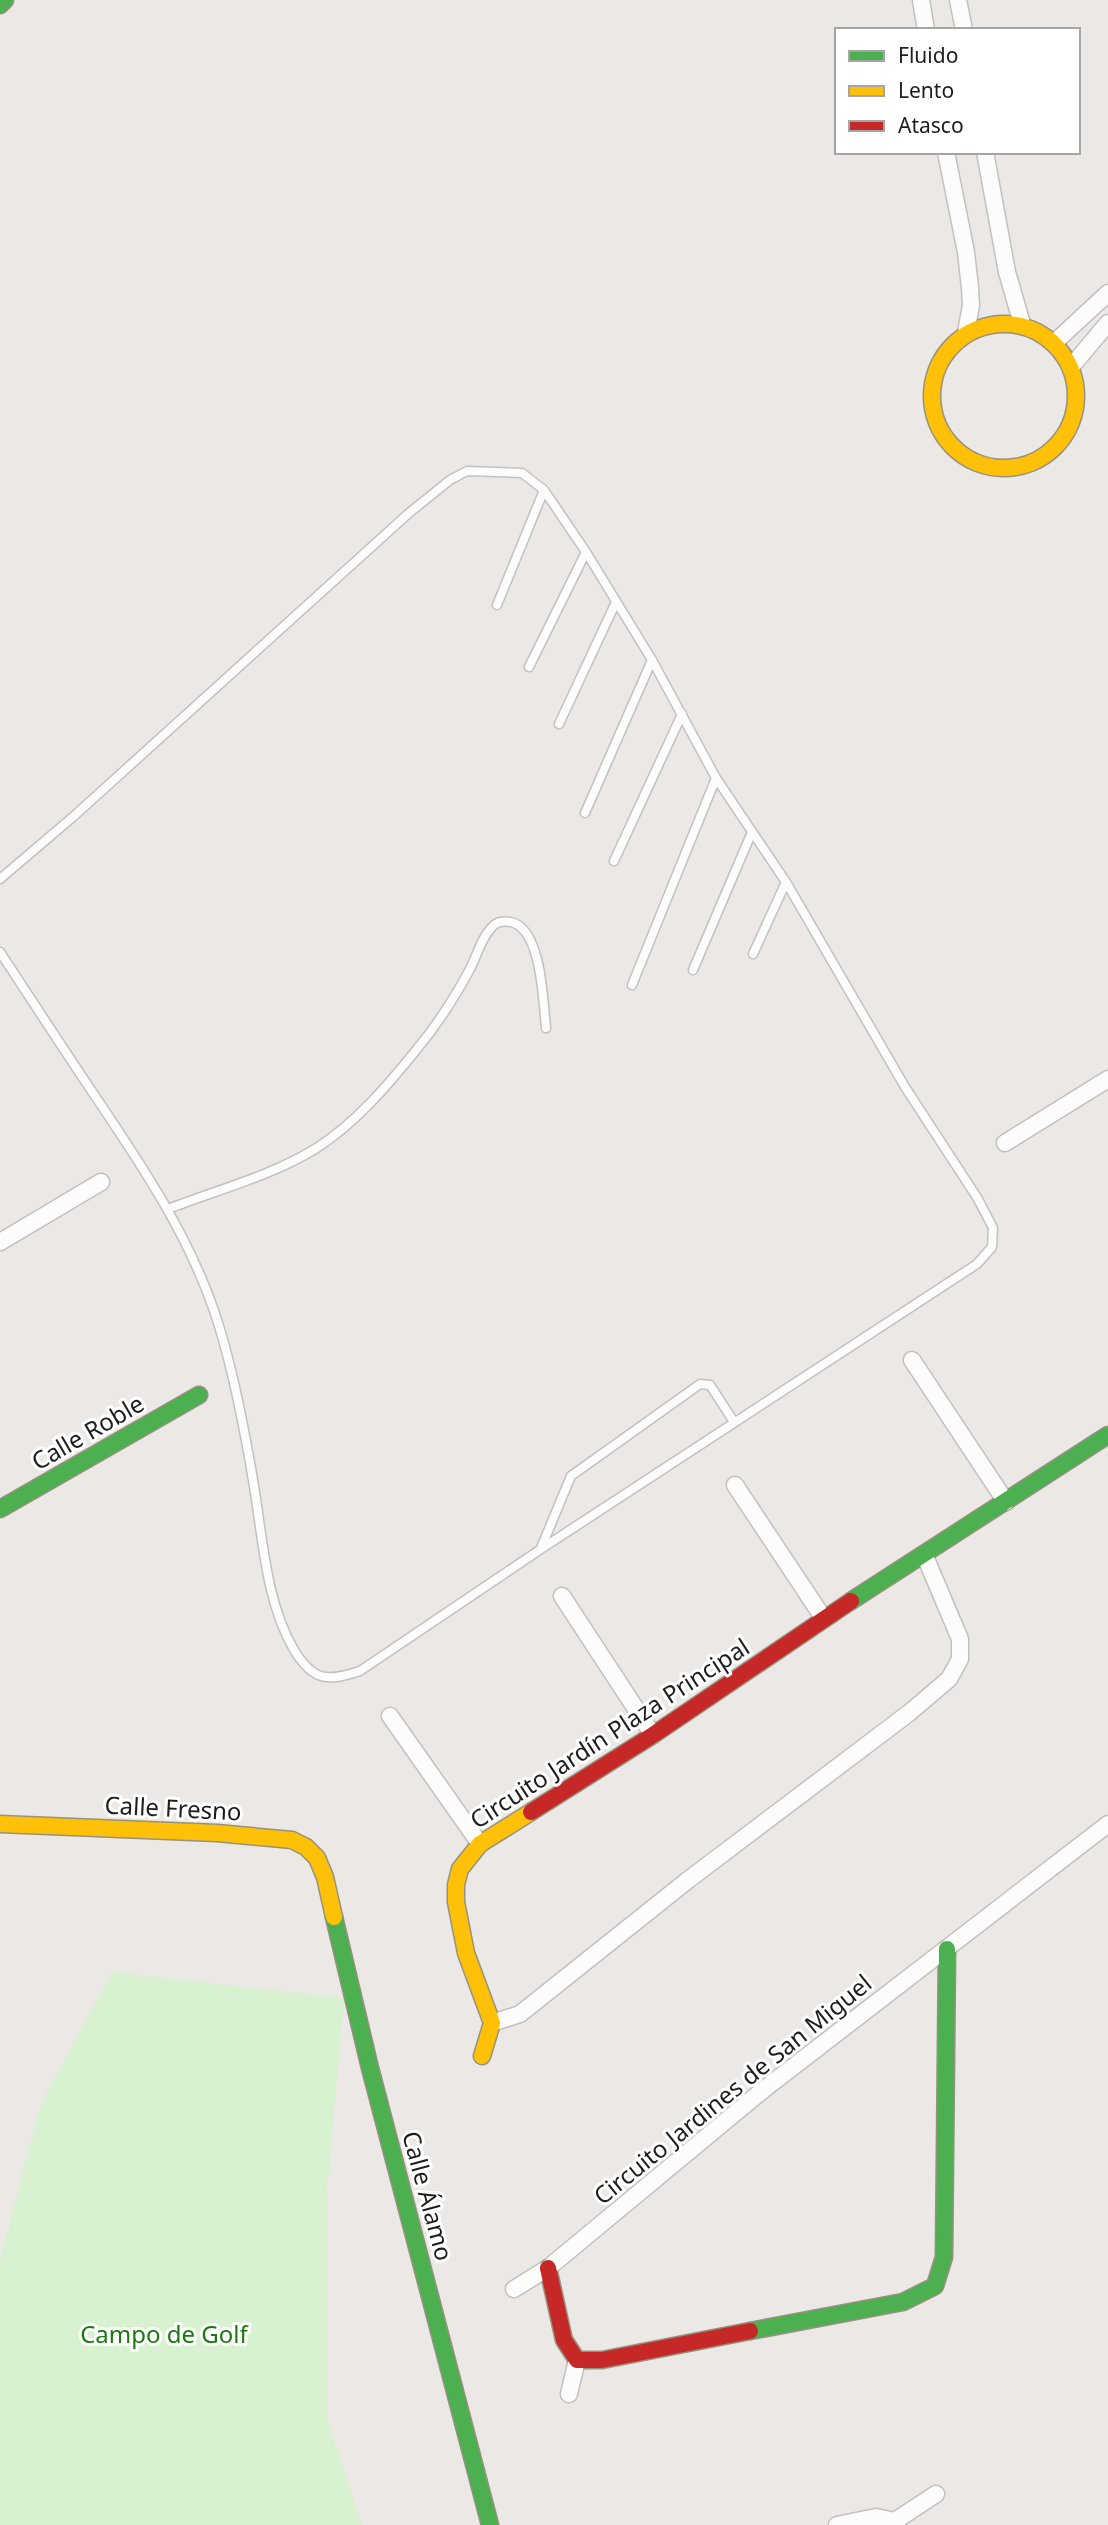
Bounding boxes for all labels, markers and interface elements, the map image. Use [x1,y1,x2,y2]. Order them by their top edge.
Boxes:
legend [835,28,1080,154]
text: Fluido [898,41,958,69]
text: Lento [898,76,954,104]
text: Atasco [898,111,964,139]
street label: Calle Roble [25,1386,150,1477]
street label: Circuito Jardín Plaza Principal [463,1630,755,1836]
street label: Calle Fresno [104,1787,242,1828]
street label: Circuito Jardines de San Miguel [586,1966,878,2211]
street label: Calle Álamo [395,2127,462,2264]
park label: Campo de Golf [80,2317,250,2350]

